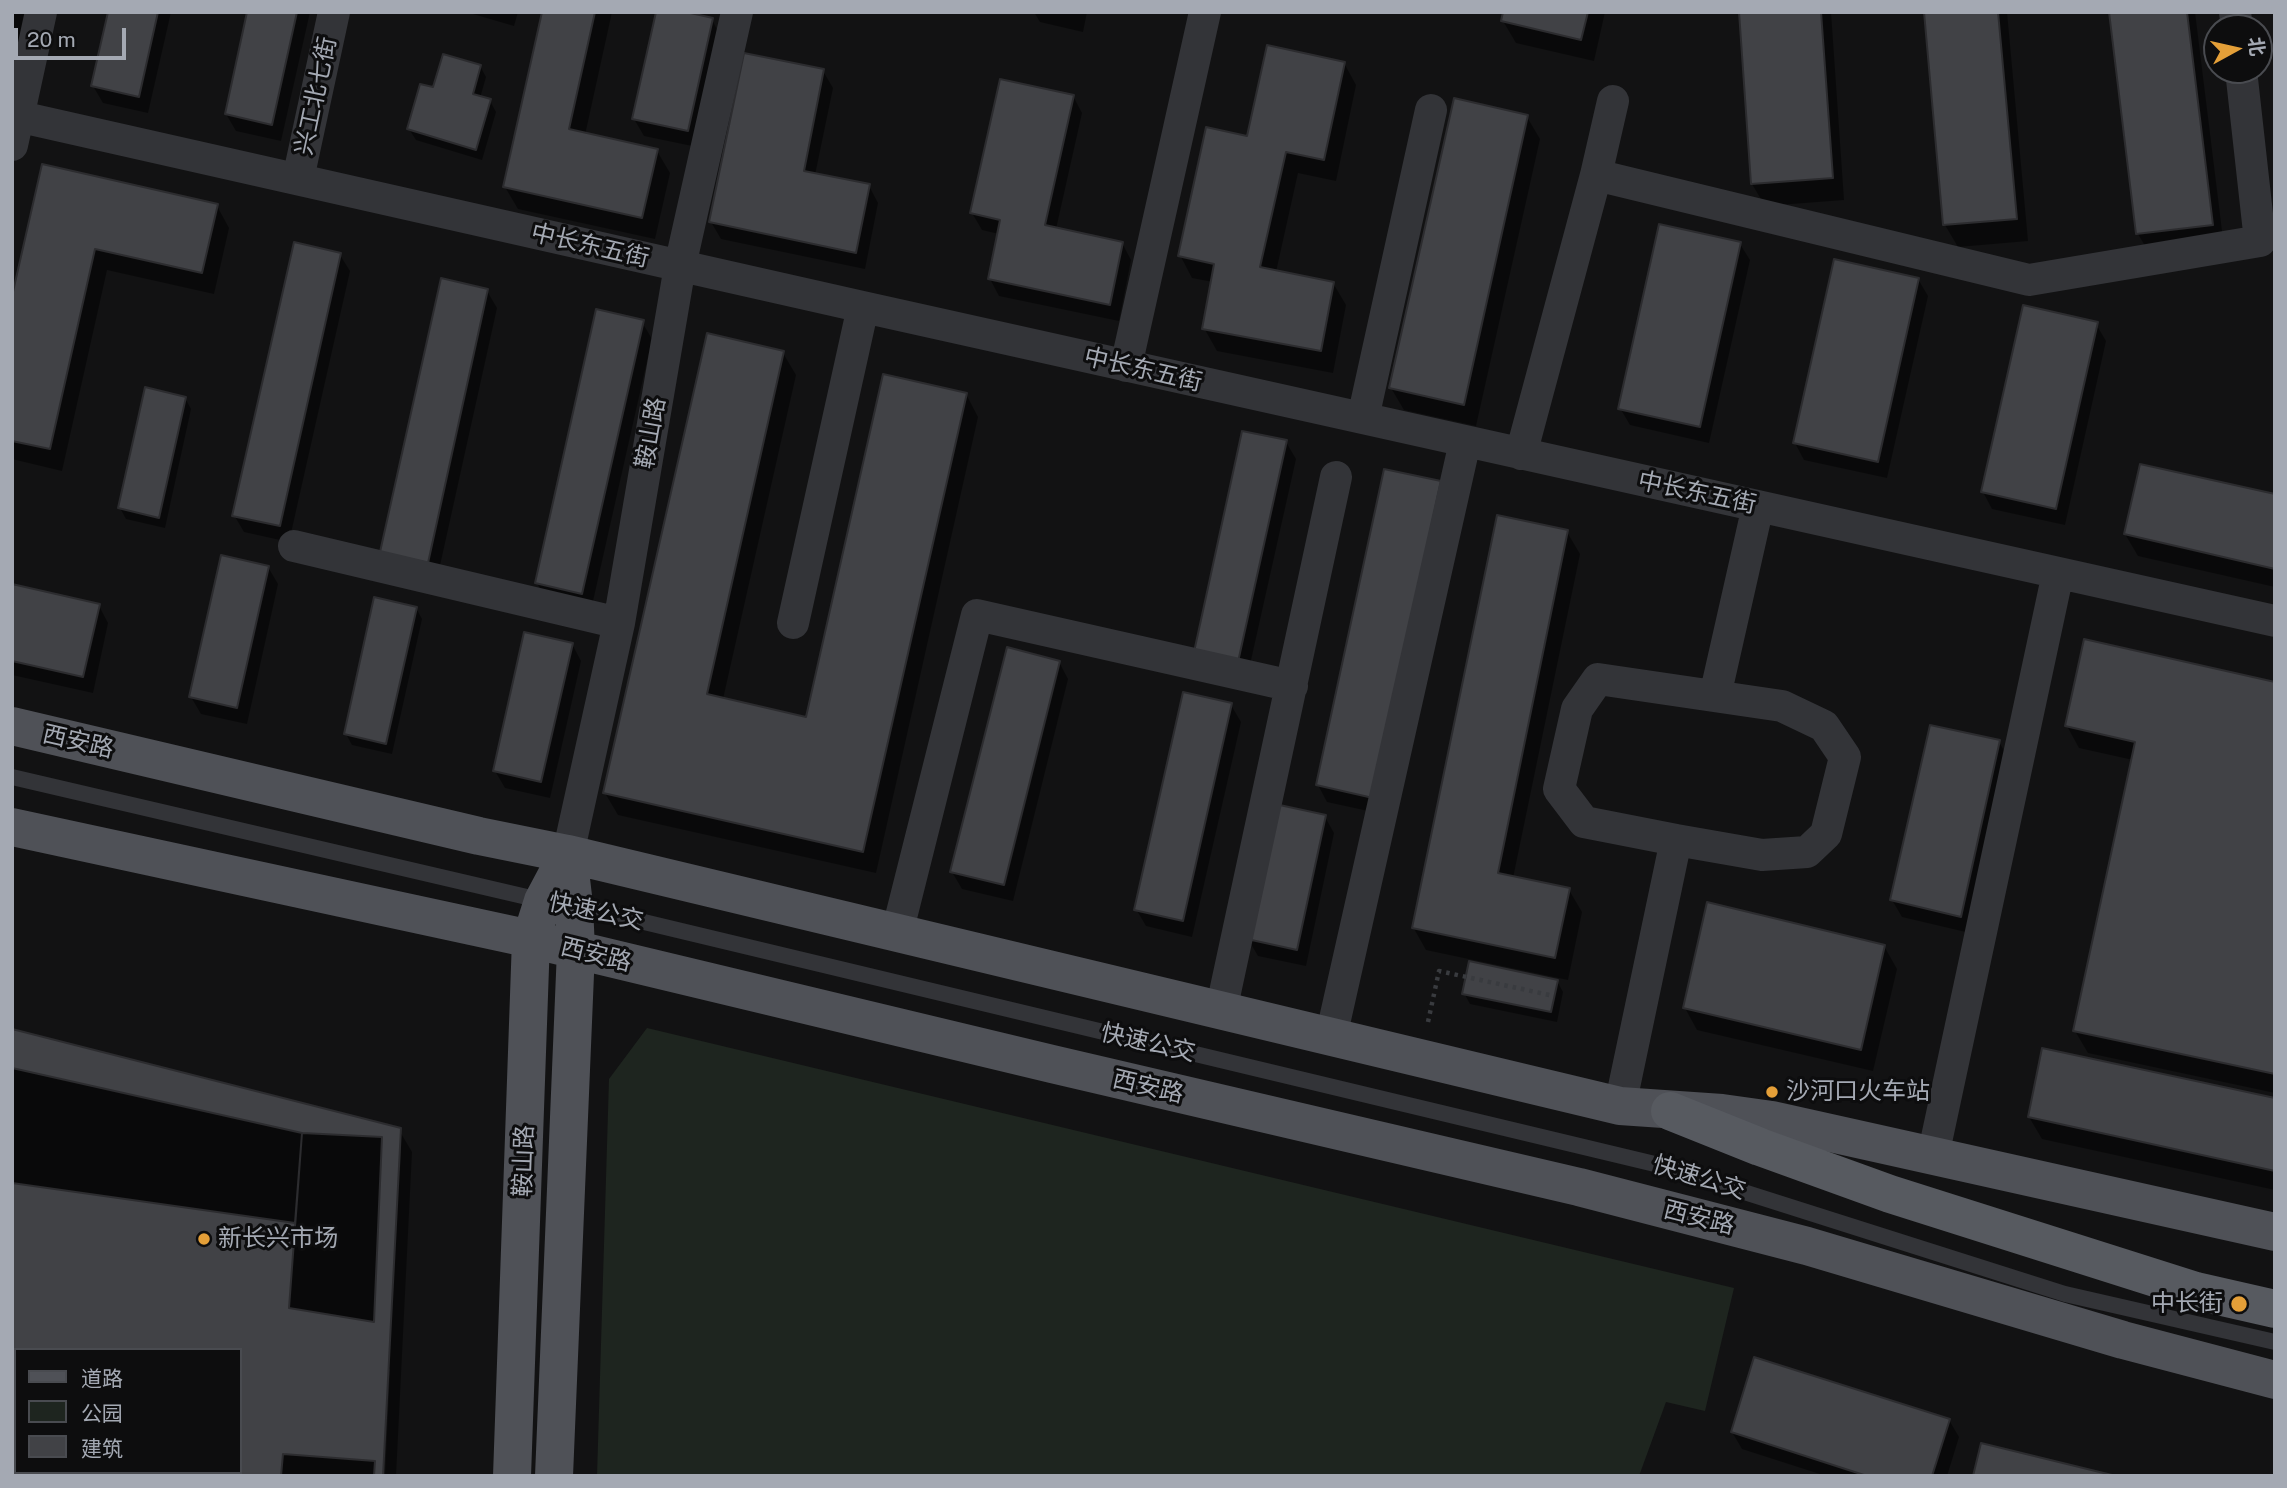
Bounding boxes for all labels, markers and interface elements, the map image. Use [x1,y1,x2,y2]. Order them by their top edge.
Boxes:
scale bar [18,14,130,58]
north arrow [2203,14,2273,84]
text: 20 m [27,27,76,52]
street label: 兴工北七街 [289,34,343,158]
text: 北 [2245,35,2269,57]
street label: 中长东五街 [528,218,652,274]
street label: 中长东五街 [1081,342,1205,398]
street label: 鞍山路 [631,395,671,471]
street label: 中长东五街 [1635,466,1759,520]
street label: 西安路 [40,720,116,764]
street label: 快速公交 [546,888,646,936]
street label: 西安路 [558,932,634,978]
street label: 快速公交 [1098,1018,1198,1068]
street label: 西安路 [1110,1065,1186,1109]
place label: 沙河口火车站 [1786,1078,1930,1106]
marker: 沙河口火车站 [1764,1084,1780,1100]
street label: 鞍山路 [508,1125,540,1197]
street label: 快速公交 [1649,1150,1749,1206]
street label: 西安路 [1661,1195,1737,1241]
place label: 新长兴市场 [218,1225,338,1253]
marker: 新长兴市场 [196,1231,212,1247]
place label: 中长街 [2151,1290,2223,1318]
marker: 中长街 [2229,1294,2249,1314]
legend [14,1348,242,1474]
text: 道路 [81,1366,123,1391]
text: 公园 [81,1401,123,1426]
text: 建筑 [81,1436,123,1461]

